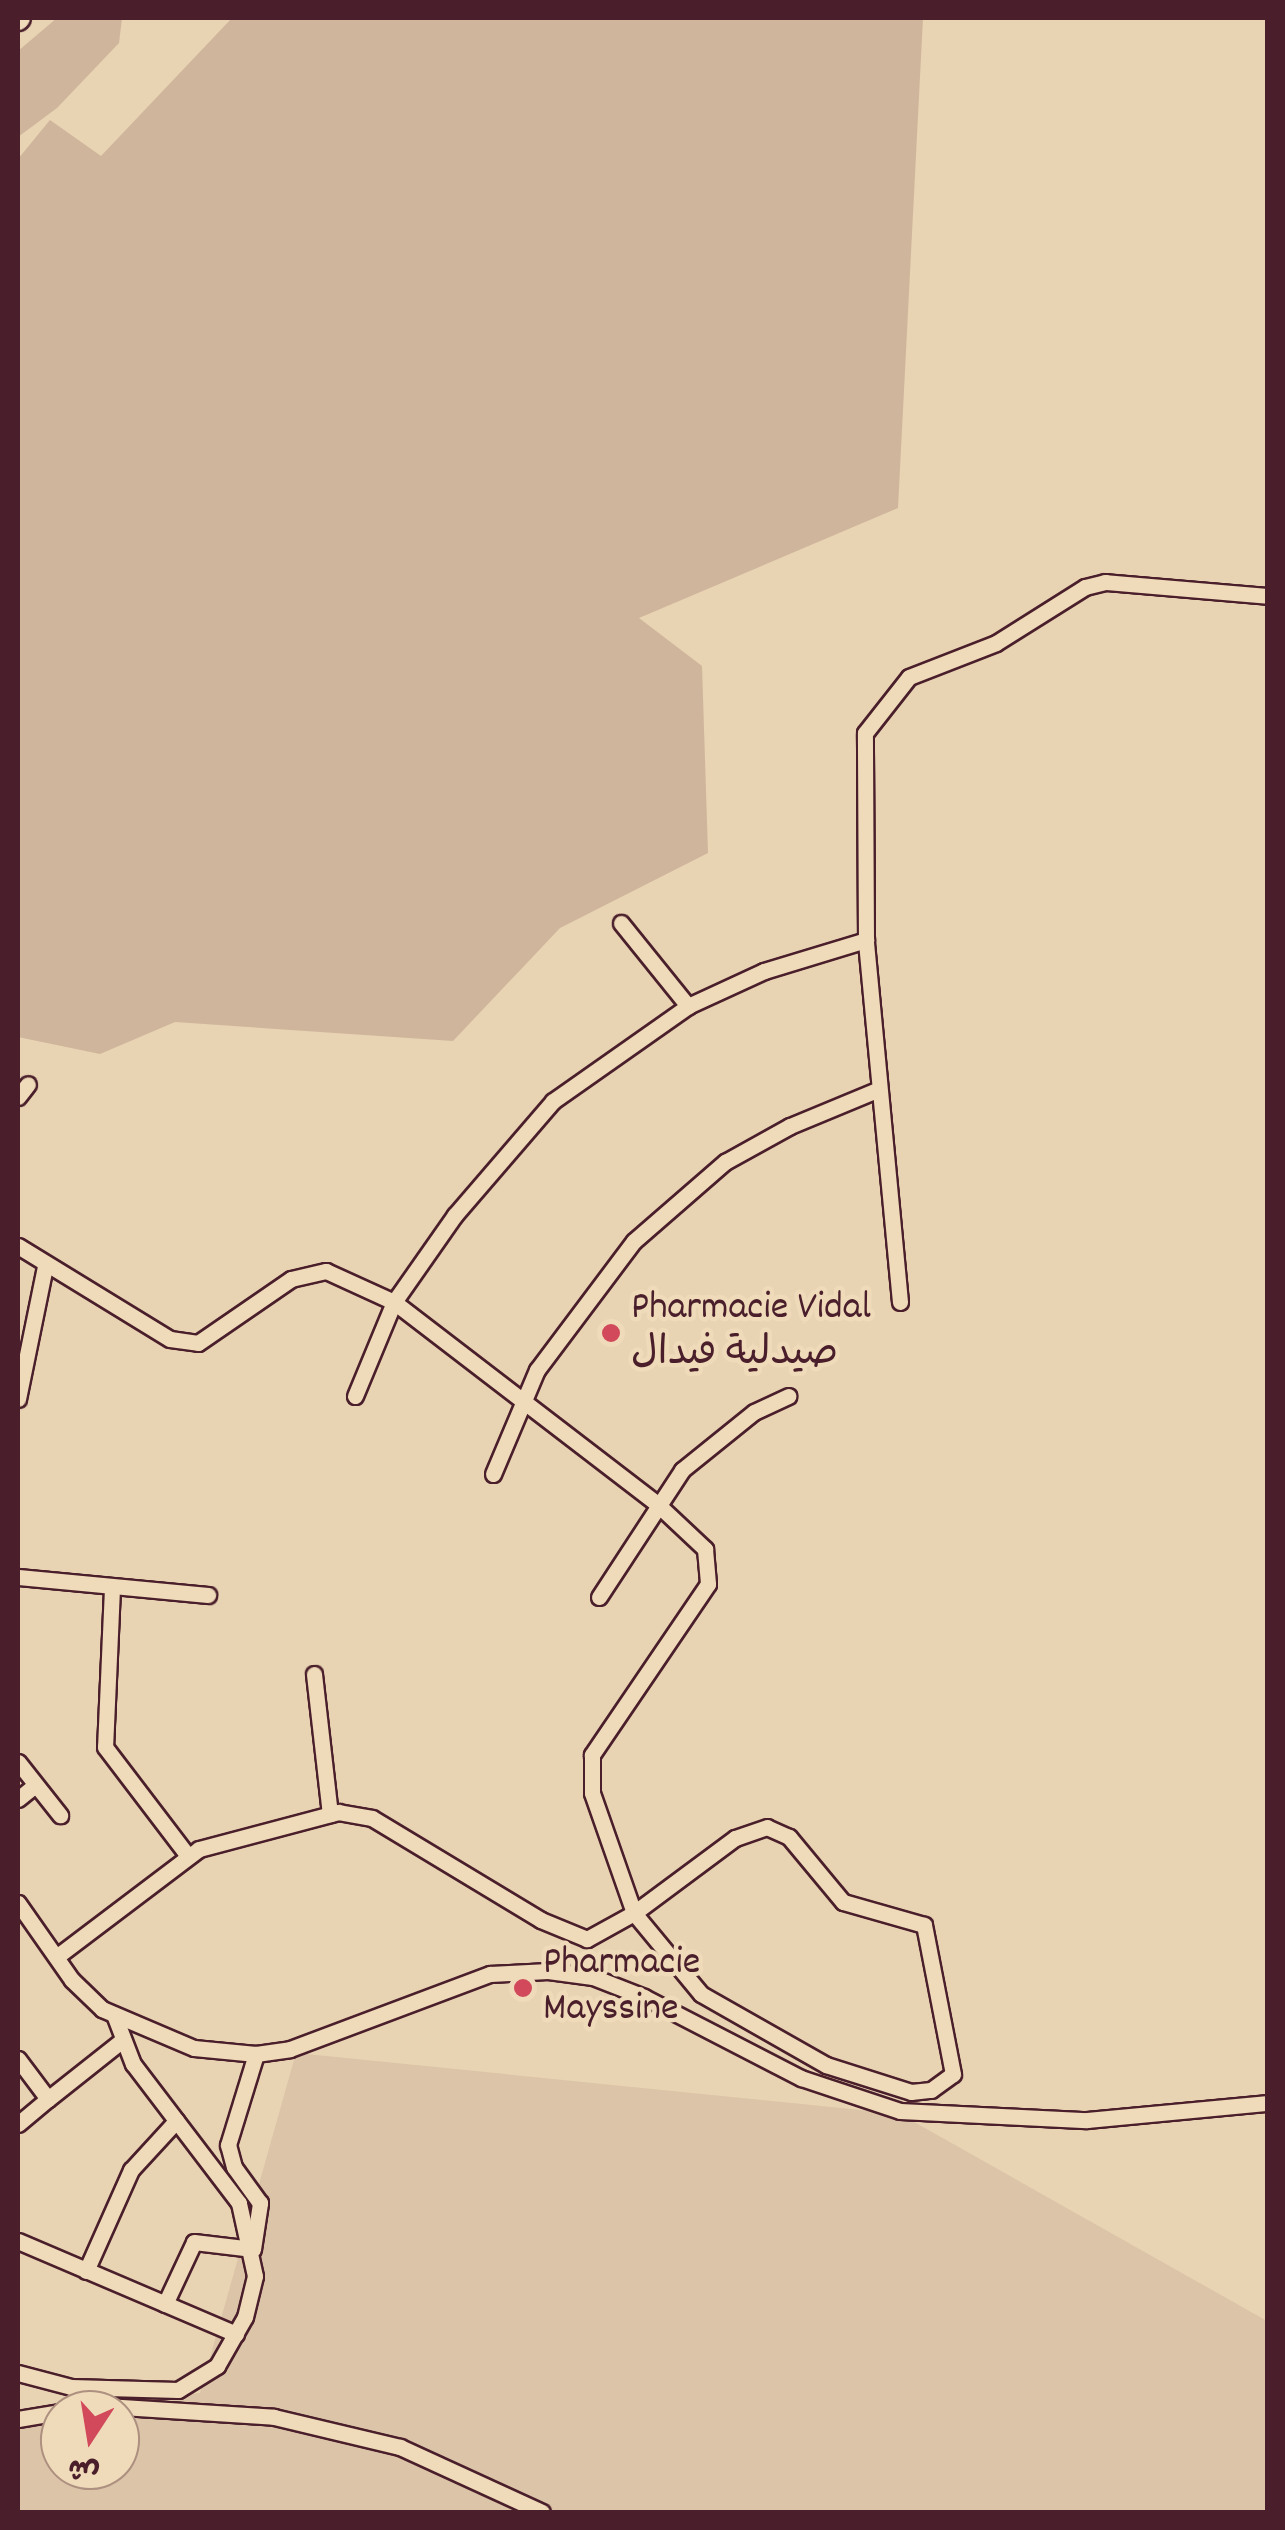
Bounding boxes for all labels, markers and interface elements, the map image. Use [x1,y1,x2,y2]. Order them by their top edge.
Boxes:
place label: Pharmacie Vidal صيدلية فيدال [631,1286,871,1380]
marker: Pharmacie Vidal صيدلية فيدال [600,1322,622,1344]
place label: Pharmacie Mayssine [543,1941,700,2035]
marker: Pharmacie Mayssine [512,1977,534,1999]
north arrow [40,2390,140,2490]
text: ش [65,2445,103,2490]

